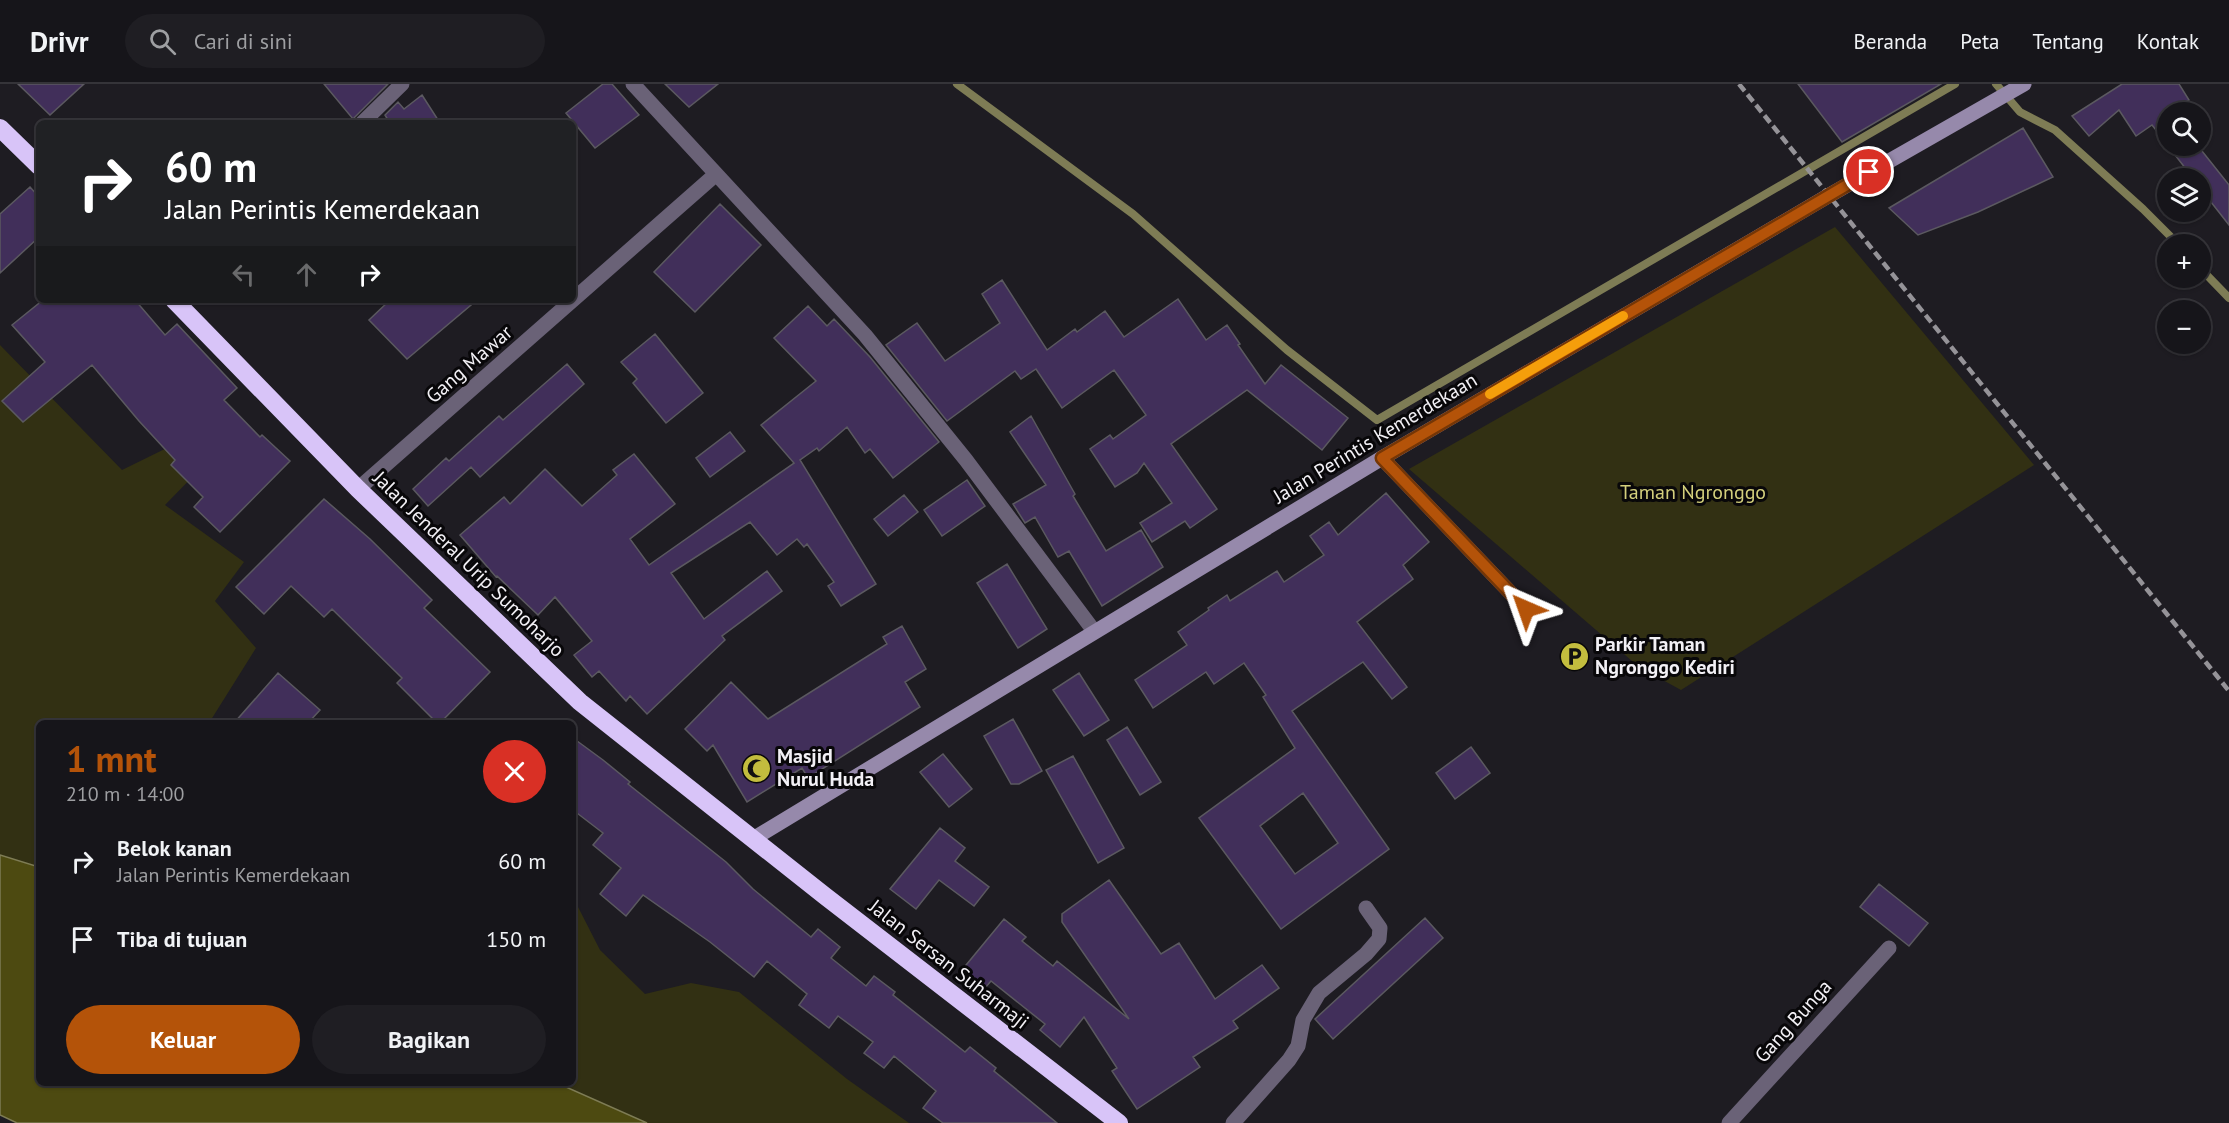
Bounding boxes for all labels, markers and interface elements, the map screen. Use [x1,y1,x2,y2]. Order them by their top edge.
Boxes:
search box [125,14,545,68]
text: Drivr [30,23,89,60]
icon: search [146,25,179,58]
text: Cari di sini [194,27,293,55]
text: Beranda [1854,28,1927,55]
text: Peta [1960,28,1999,55]
text: Tentang [2032,28,2104,55]
text: Kontak [2137,28,2199,55]
map controls [2157,102,2211,354]
button: search [2157,102,2211,156]
text: 60 m [165,139,257,194]
icon: right [66,144,144,222]
pin [1843,146,1894,197]
icon: arrive [1852,155,1885,188]
button: layers [2157,168,2211,222]
text: Jalan Perintis Kemerdekaan [165,192,480,226]
button: + [2157,234,2211,288]
icon: left [227,258,260,291]
icon: ahead [290,258,323,291]
icon: right [353,258,386,291]
button: − [2157,300,2211,354]
street label: Gang Mawar [420,319,518,409]
street label: Jalan Perintis Kemerdekaan [1267,367,1482,510]
street label: Jalan Jenderal Urip Sumoharjo [367,465,570,663]
park label: Taman Ngronggo [1620,479,1766,505]
position arrow [1494,577,1558,641]
place label: Parkir Taman Ngronggo Kediri [1595,631,1735,680]
parking icon: Parkir Taman Ngronggo Kediri [1558,640,1590,672]
text: 1 mnt [66,735,157,782]
button: close [483,740,546,803]
place label: Masjid Nurul Huda [777,743,874,792]
mosque icon: Masjid Nurul Huda [740,752,772,784]
text: 210 m · 14:00 [66,781,184,807]
text: Belok kanan [117,834,232,862]
icon: right [66,845,99,878]
text: 60 m [498,847,546,875]
text: Jalan Perintis Kemerdekaan [117,862,350,888]
street label: Jalan Sersan Suharmaji [863,893,1034,1035]
icon: arrive [66,923,99,956]
text: Tiba di tujuan [117,925,247,953]
text: 150 m [486,925,546,953]
street label: Gang Bunga [1749,974,1837,1068]
button: Keluar [66,1005,300,1074]
button: Bagikan [312,1005,546,1074]

